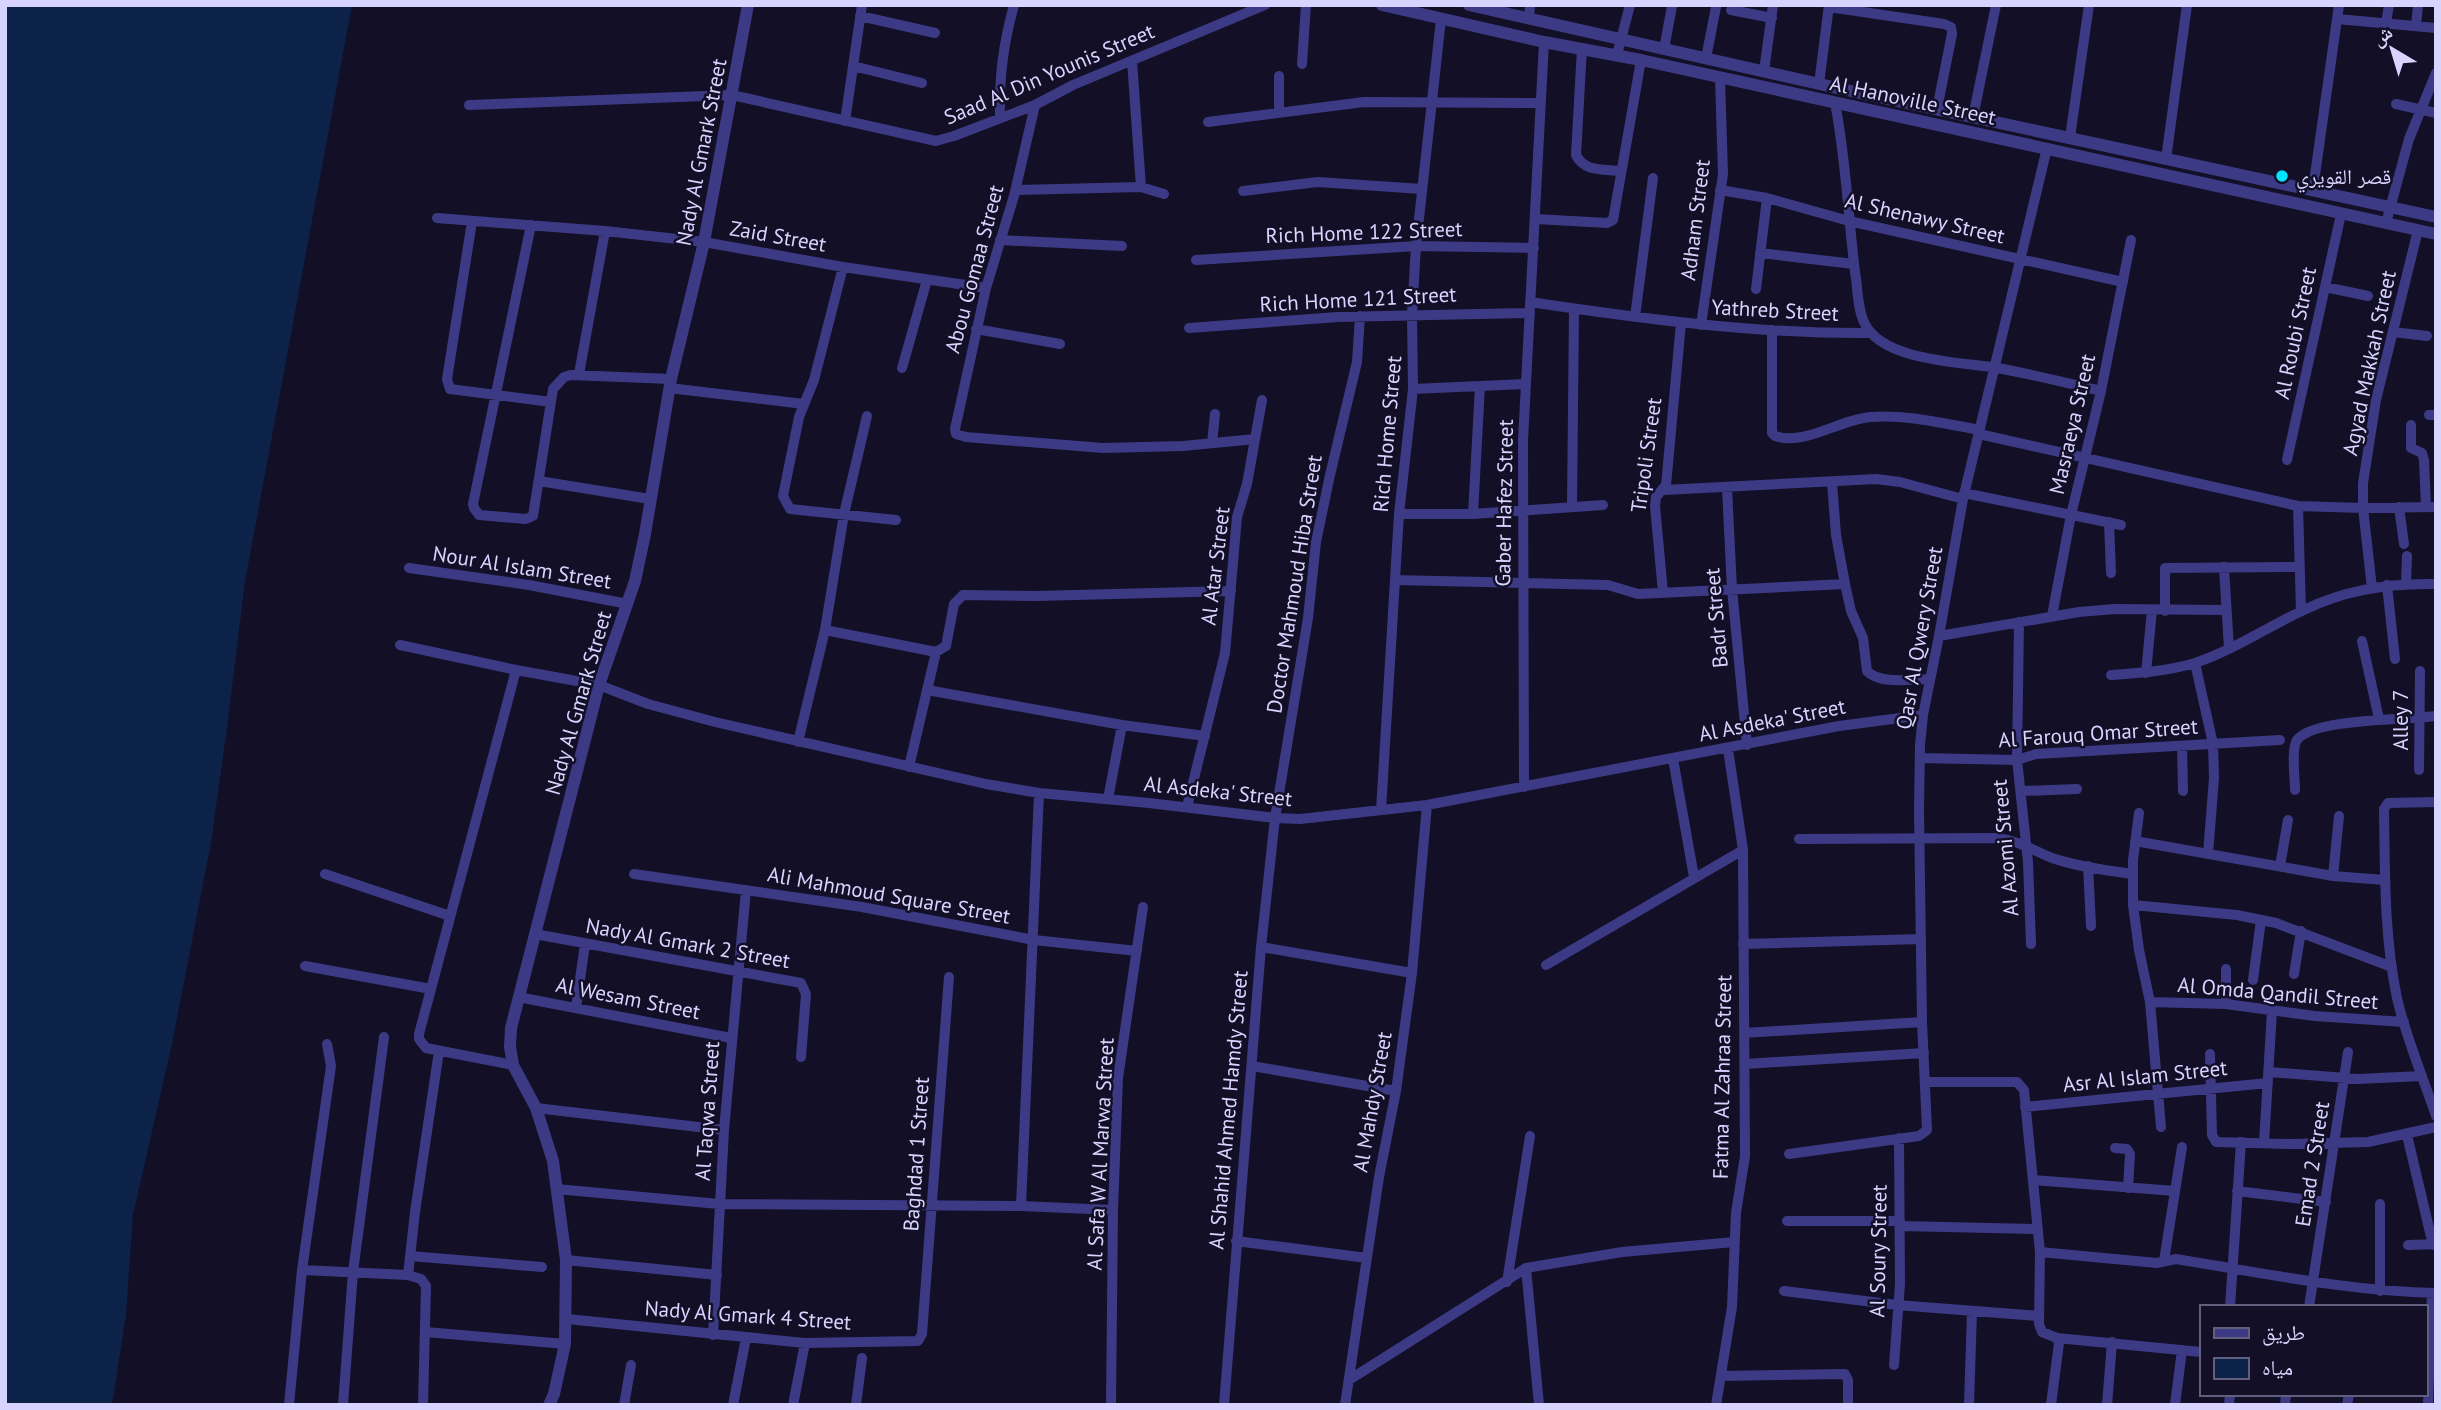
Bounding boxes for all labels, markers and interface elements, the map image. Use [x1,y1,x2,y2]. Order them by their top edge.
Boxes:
north arrow [2357,14,2427,84]
street label: Saad Al Din Younis Street [940,17,1158,131]
text: ش [2366,20,2397,51]
street label: Nady Al Gmark Street [670,56,732,248]
street label: Al Hanoville Street [1828,69,1998,131]
street label: Adham Street [1674,158,1716,282]
place label: قصر القويري [2296,163,2391,193]
marker: قصر القويري [2274,168,2290,184]
street label: Abou Gomaa Street [939,182,1009,356]
street label: Al Shenawy Street [1843,187,2007,249]
street label: Zaid Street [728,214,828,258]
street label: Rich Home 122 Street [1265,215,1463,249]
street label: Al Roubi Street [2268,265,2322,401]
street label: Agyad Makkah Street [2336,268,2402,458]
street label: Rich Home 121 Street [1259,280,1457,318]
street label: Yathreb Street [1711,293,1839,327]
street label: Masraeya Street [2043,351,2101,497]
street label: Rich Home Street [1367,355,1407,513]
street label: Tripoli Street [1625,396,1667,514]
street label: Gaber Hafez Street [1489,419,1519,587]
street label: Doctor Mahmoud Hiba Street [1260,453,1328,715]
street label: Al Atar Street [1194,505,1236,627]
street label: Nour Al Islam Street [431,540,613,594]
street label: Qasr Al Qwery Street [1890,544,1948,732]
street label: Badr Street [1698,567,1734,669]
street label: Nady Al Gmark Street [539,608,617,798]
street label: Alley 7 [2387,690,2414,750]
street label: Al Asdeka' Street [1696,693,1848,747]
street label: Al Farouq Omar Street [1997,713,2199,753]
street label: Al Asdeka' Street [1143,770,1293,812]
street label: Al Azomi Street [1986,778,2024,918]
street label: Ali Mahmoud Square Street [766,860,1012,930]
street label: Nady Al Gmark 2 Street [584,912,792,974]
street label: Al Shahid Ahmed Hamdy Street [1202,969,1254,1251]
street label: Al Wesam Street [554,971,702,1025]
street label: Al Omda Qandil Street [2177,971,2379,1015]
street label: Fatma Al Zahraa Street [1707,975,1737,1179]
street label: Al Mahdy Street [1346,1030,1398,1174]
street label: Al Safa W Al Marwa Street [1080,1037,1120,1271]
street label: Al Taqwa Street [689,1040,725,1182]
street label: Asr Al Islam Street [2062,1054,2228,1098]
street label: Baghdad 1 Street [897,1076,935,1232]
street label: Emad 2 Street [2289,1100,2335,1228]
street label: Al Soury Street [1863,1184,1893,1318]
street label: Nady Al Gmark 4 Street [644,1294,852,1336]
legend [2200,1305,2427,1396]
text: طريق [2262,1319,2305,1346]
text: مياه [2262,1354,2293,1381]

